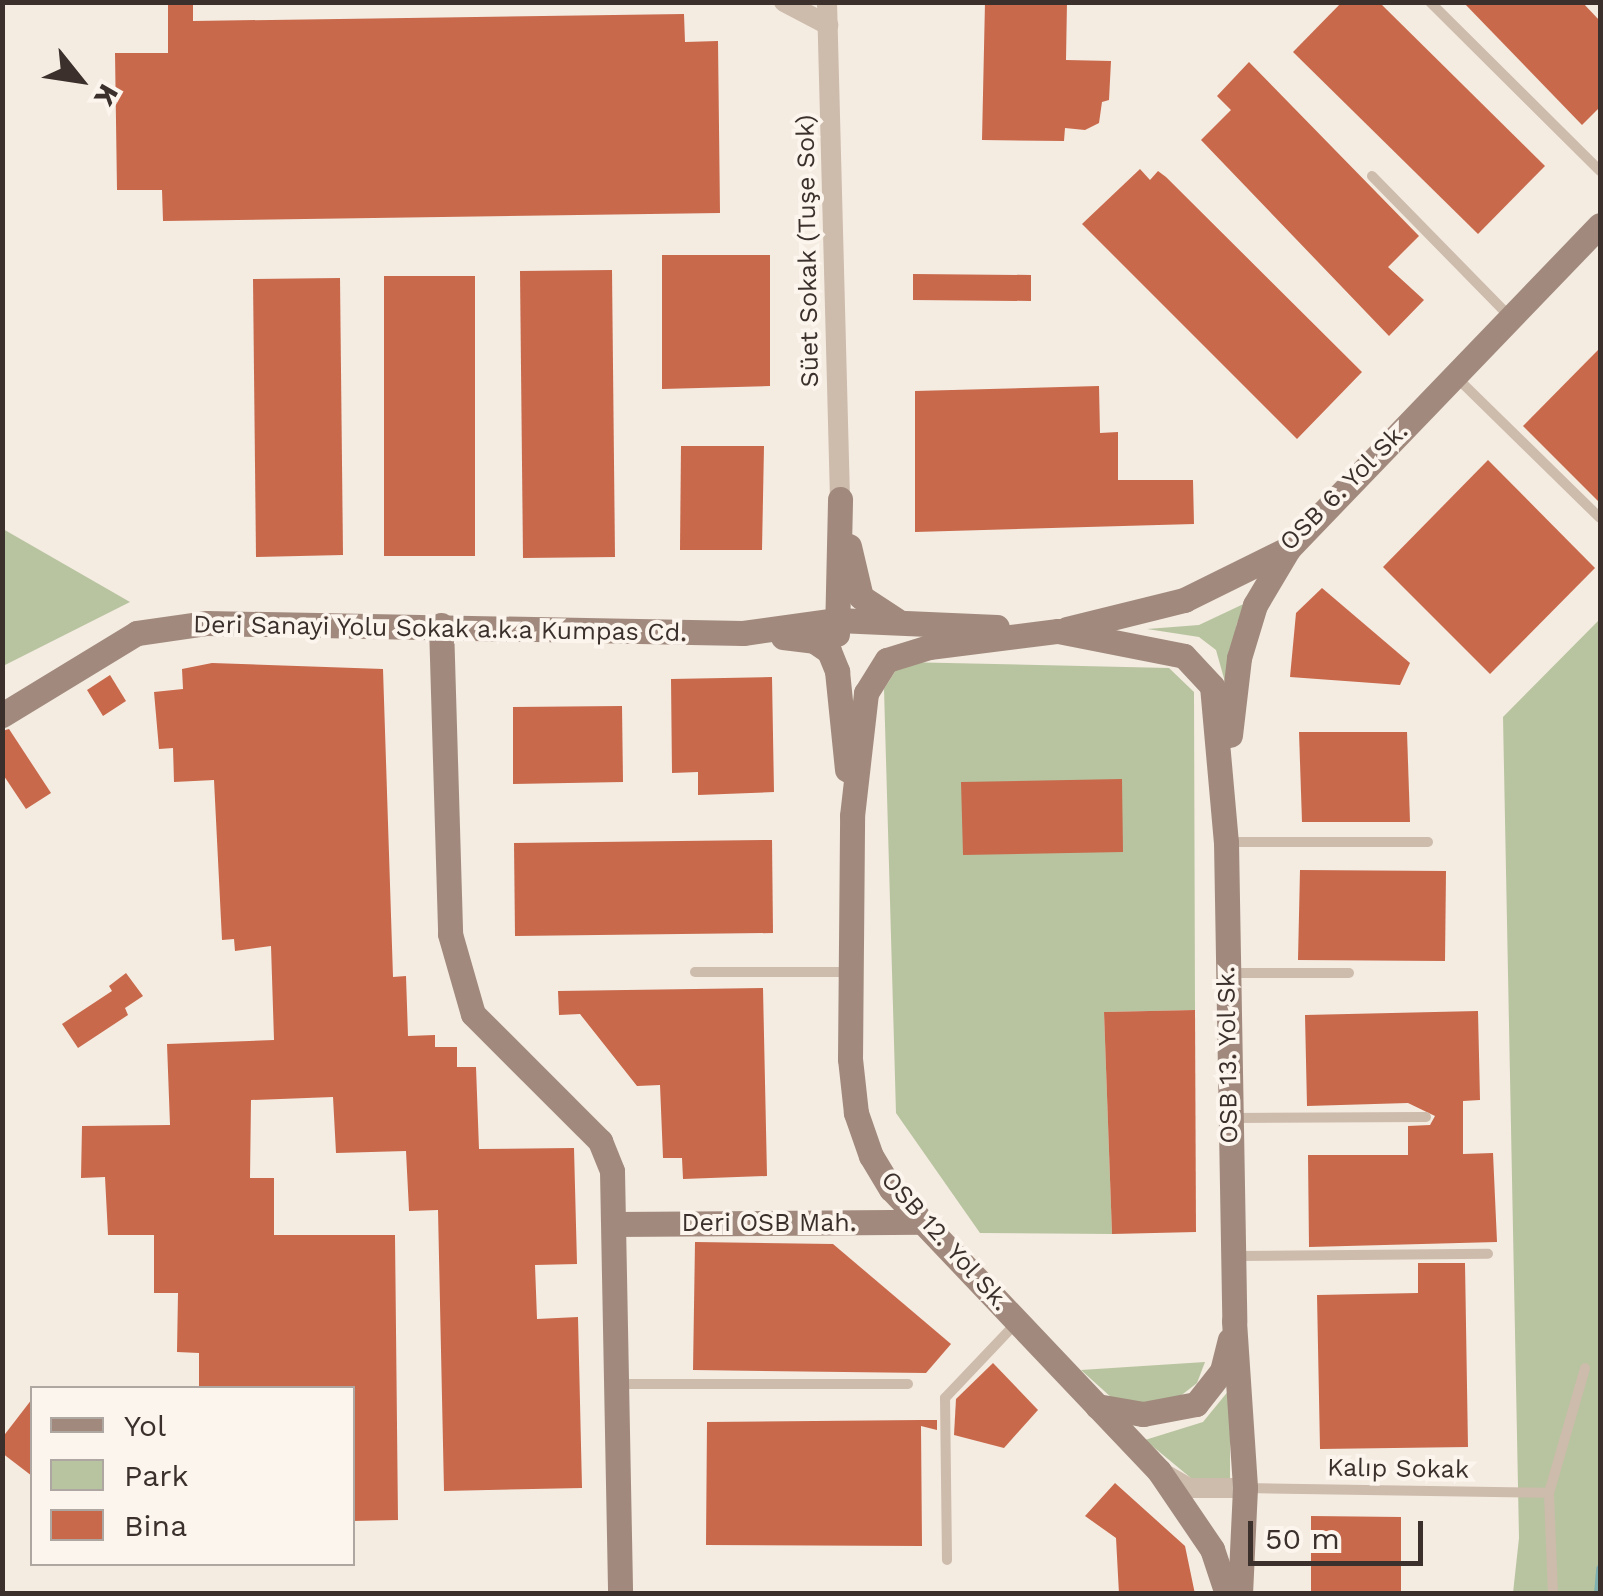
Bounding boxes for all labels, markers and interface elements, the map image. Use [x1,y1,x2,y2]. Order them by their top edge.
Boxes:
north arrow [30,30,130,130]
text: K [87,79,126,112]
street label: Süet Sokak (Tuşe Sok) [791,114,825,388]
street label: OSB 6. Yol Sk. [1273,416,1415,558]
street label: Deri Sanayi Yolu Sokak a.k.a Kumpas Cd. [192,610,688,648]
street label: OSB 13. Yol Sk. [1211,965,1245,1145]
street label: OSB 12. Yol Sk. [874,1164,1016,1318]
street label: Deri OSB Mah. [682,1208,856,1238]
legend [30,1386,355,1566]
text: Yol [124,1408,166,1443]
street label: Kalıp Sokak [1327,1453,1469,1485]
text: Park [124,1458,189,1493]
scale bar [1253,1501,1428,1563]
text: Bina [124,1508,187,1543]
text: 50 m [1265,1521,1340,1556]

